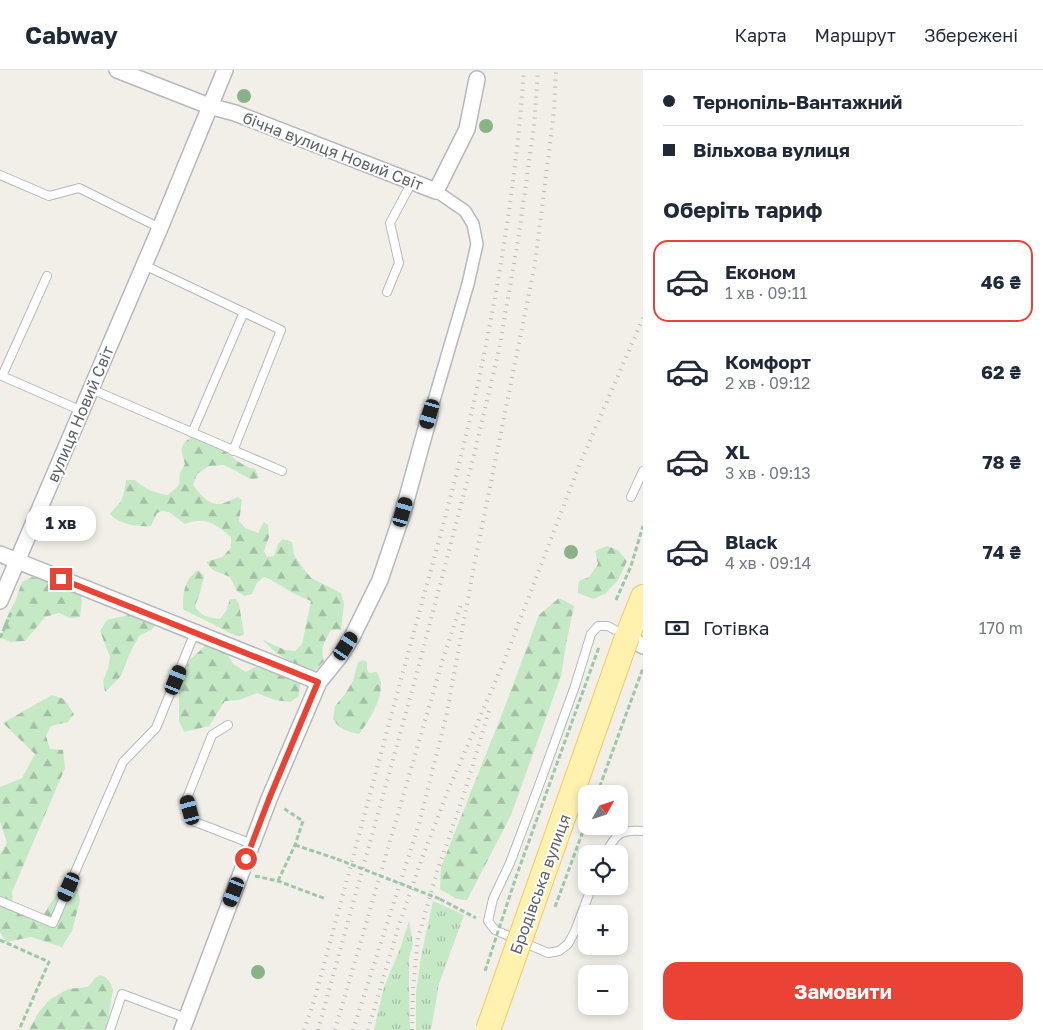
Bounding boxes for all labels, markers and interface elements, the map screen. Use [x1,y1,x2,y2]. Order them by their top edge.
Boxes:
text: Cabway [25,20,118,49]
text: Карта [734,24,787,46]
text: Маршрут [815,24,896,46]
text: Збережені [924,24,1018,46]
text: Тернопіль-Вантажний [693,90,902,113]
street label: бічна вулиця Новий Світ [240,107,426,195]
text: Вільхова вулиця [693,138,850,161]
text: Оберіть тариф [663,196,822,223]
icon: car [665,259,710,304]
text: Економ [725,260,796,283]
text: 46 ₴ [981,270,1021,293]
text: 1 хв · 09:11 [725,283,807,303]
street label: вулиця Новий Світ [42,343,118,485]
icon: car [665,349,710,394]
text: Комфорт [725,350,811,373]
text: 62 ₴ [981,360,1021,383]
text: 2 хв · 09:12 [725,373,810,393]
car [418,398,441,430]
icon: car [665,439,710,484]
text: XL [725,440,750,463]
text: 78 ₴ [982,450,1021,473]
text: 3 хв · 09:13 [725,463,811,483]
car [391,496,414,528]
callout: 1 хв [26,506,96,542]
text: 1 хв [46,513,76,533]
icon: car [665,529,710,574]
text: Black [725,530,778,553]
text: 74 ₴ [982,540,1021,563]
text: 4 хв · 09:14 [725,553,811,573]
route end [50,568,72,590]
icon: cash [663,614,691,642]
text: Готівка [703,616,769,639]
text: 170 m [979,618,1023,638]
car [331,629,360,663]
car [163,663,188,697]
north arrow [578,785,628,835]
map controls [578,785,628,1015]
car [178,794,201,826]
street label: Бродівська вулиця [505,811,575,957]
button: locate [578,845,628,895]
route start [235,848,257,870]
car [56,870,81,904]
car [221,875,246,909]
button: + [578,905,628,955]
button: Замовити [663,962,1023,1020]
button: − [578,965,628,1015]

